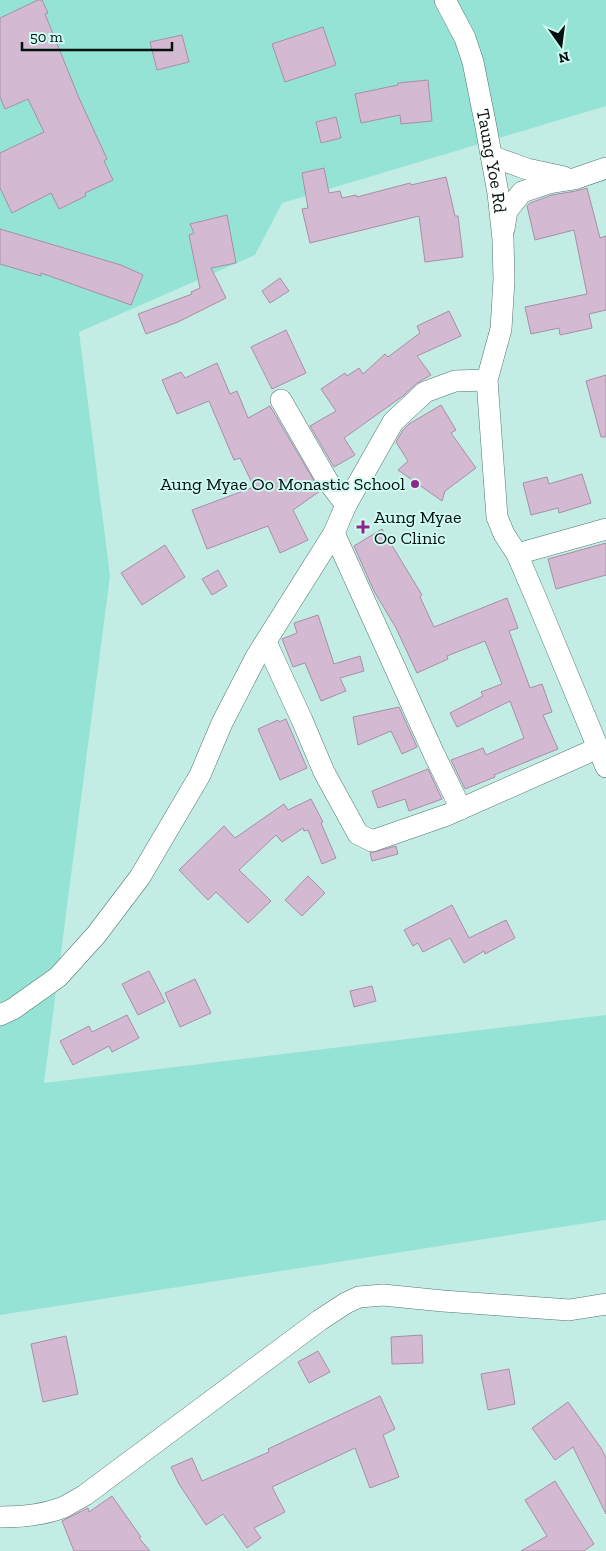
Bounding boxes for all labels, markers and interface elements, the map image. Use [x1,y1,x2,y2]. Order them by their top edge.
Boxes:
scale bar [22,20,172,52]
north arrow [536,20,586,70]
text: 50 m [30,28,63,46]
text: N [556,48,571,67]
street label: Taung Yoe Rd [472,107,511,214]
place label: Aung Myae Oo Monastic School [160,473,405,495]
marker: Aung Myae Oo Monastic School [409,478,421,490]
place label: Aung Myae Oo Clinic [374,506,461,549]
marker: Aung Myae Oo Clinic [356,520,370,534]

